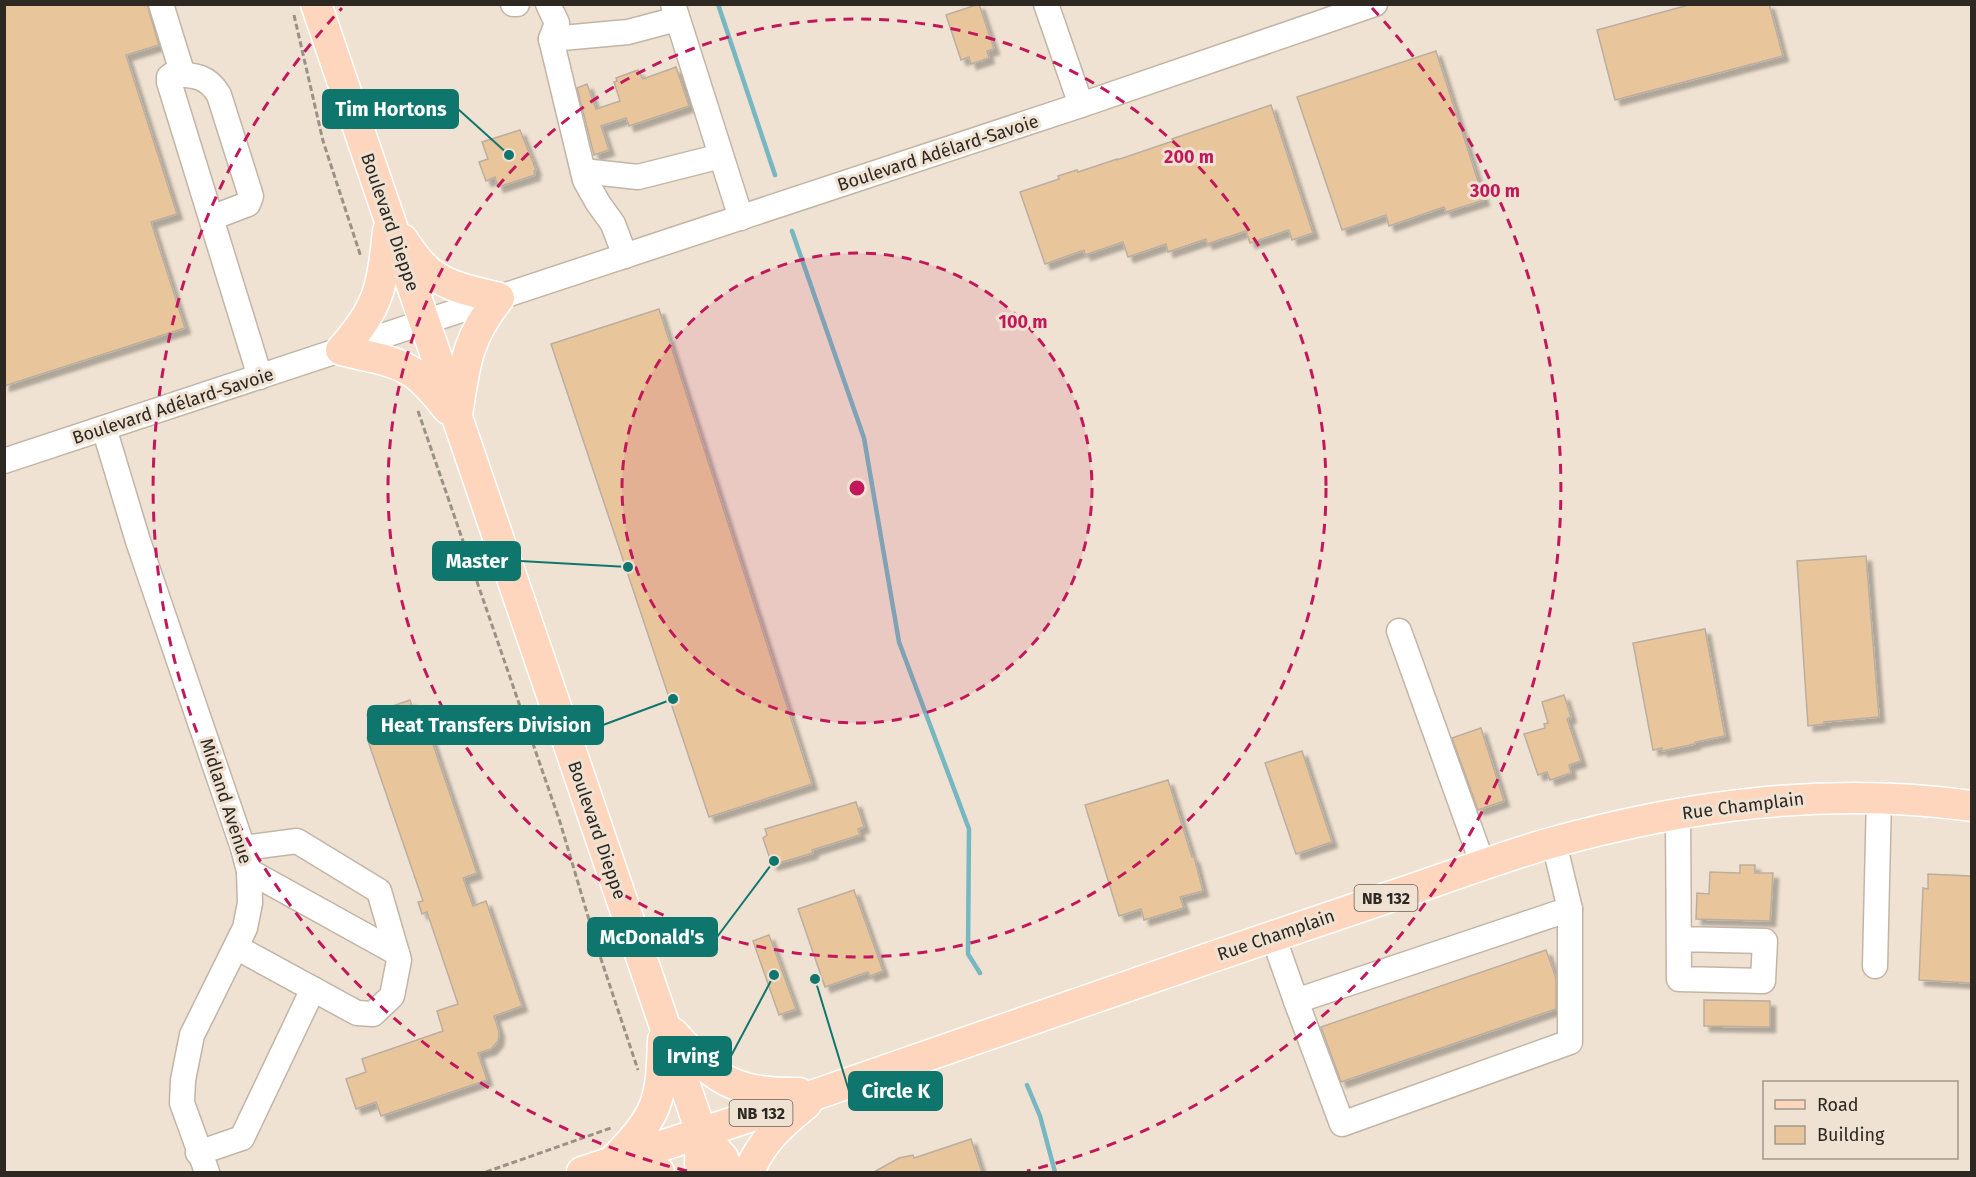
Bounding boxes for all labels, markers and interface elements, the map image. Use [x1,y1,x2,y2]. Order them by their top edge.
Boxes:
callout: Tim Hortons [323,90,458,128]
text: Tim Hortons [335,97,447,121]
street label: Boulevard Adélard-Savoie [835,110,1041,196]
text: 200 m [1164,146,1214,168]
street label: Boulevard Dieppe [356,150,424,294]
text: 300 m [1469,180,1520,202]
text: 100 m [999,311,1047,333]
street label: Boulevard Adélard-Savoie [70,363,276,449]
centre of rings [847,478,867,498]
callout: Master [433,542,520,580]
text: Master [446,549,509,573]
callout: Heat Transfers Division [368,706,603,744]
text: Heat Transfers Division [381,713,591,737]
street label: Midland Avenue [195,735,257,867]
street label: Boulevard Dieppe [563,758,631,902]
street label: Rue Champlain [1681,788,1805,824]
road number: NB 132 [1354,885,1418,911]
street label: Rue Champlain [1214,905,1338,965]
callout: McDonald's [588,918,717,956]
text: McDonald's [600,925,705,949]
callout: Irving [654,1037,731,1075]
text: Irving [667,1044,720,1068]
callout: Circle K [849,1072,942,1110]
text: Circle K [862,1079,931,1103]
legend [1763,1081,1958,1159]
text: Road [1817,1094,1859,1116]
road number: NB 132 [730,1100,792,1126]
text: Building [1817,1124,1885,1146]

